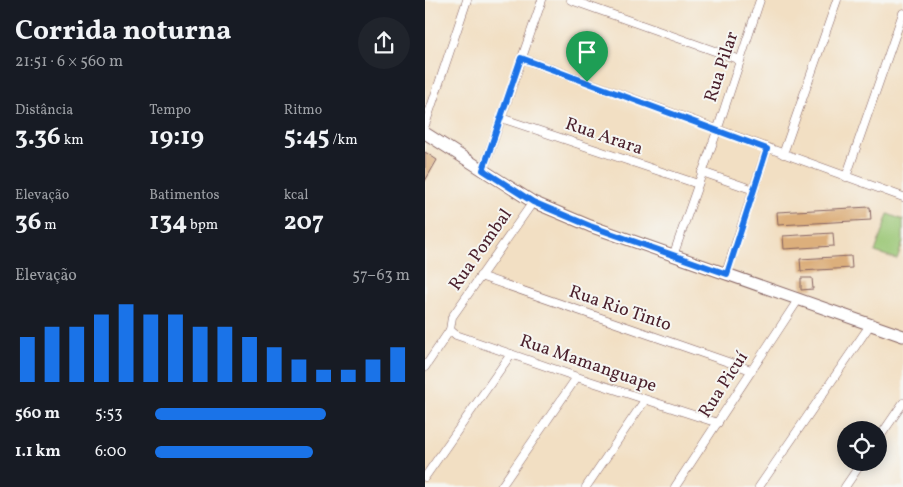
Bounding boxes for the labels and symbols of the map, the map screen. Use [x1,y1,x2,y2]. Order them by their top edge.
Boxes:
street label: Rua Pilar [699,28,745,105]
pin [566,31,608,82]
street label: Rua Arara [562,112,646,162]
street label: Rua Pombal [444,204,518,296]
street label: Rua Rio Tinto [565,280,675,338]
street label: Rua Mamanguape [516,329,660,399]
street label: Rua Picuí [693,346,755,423]

